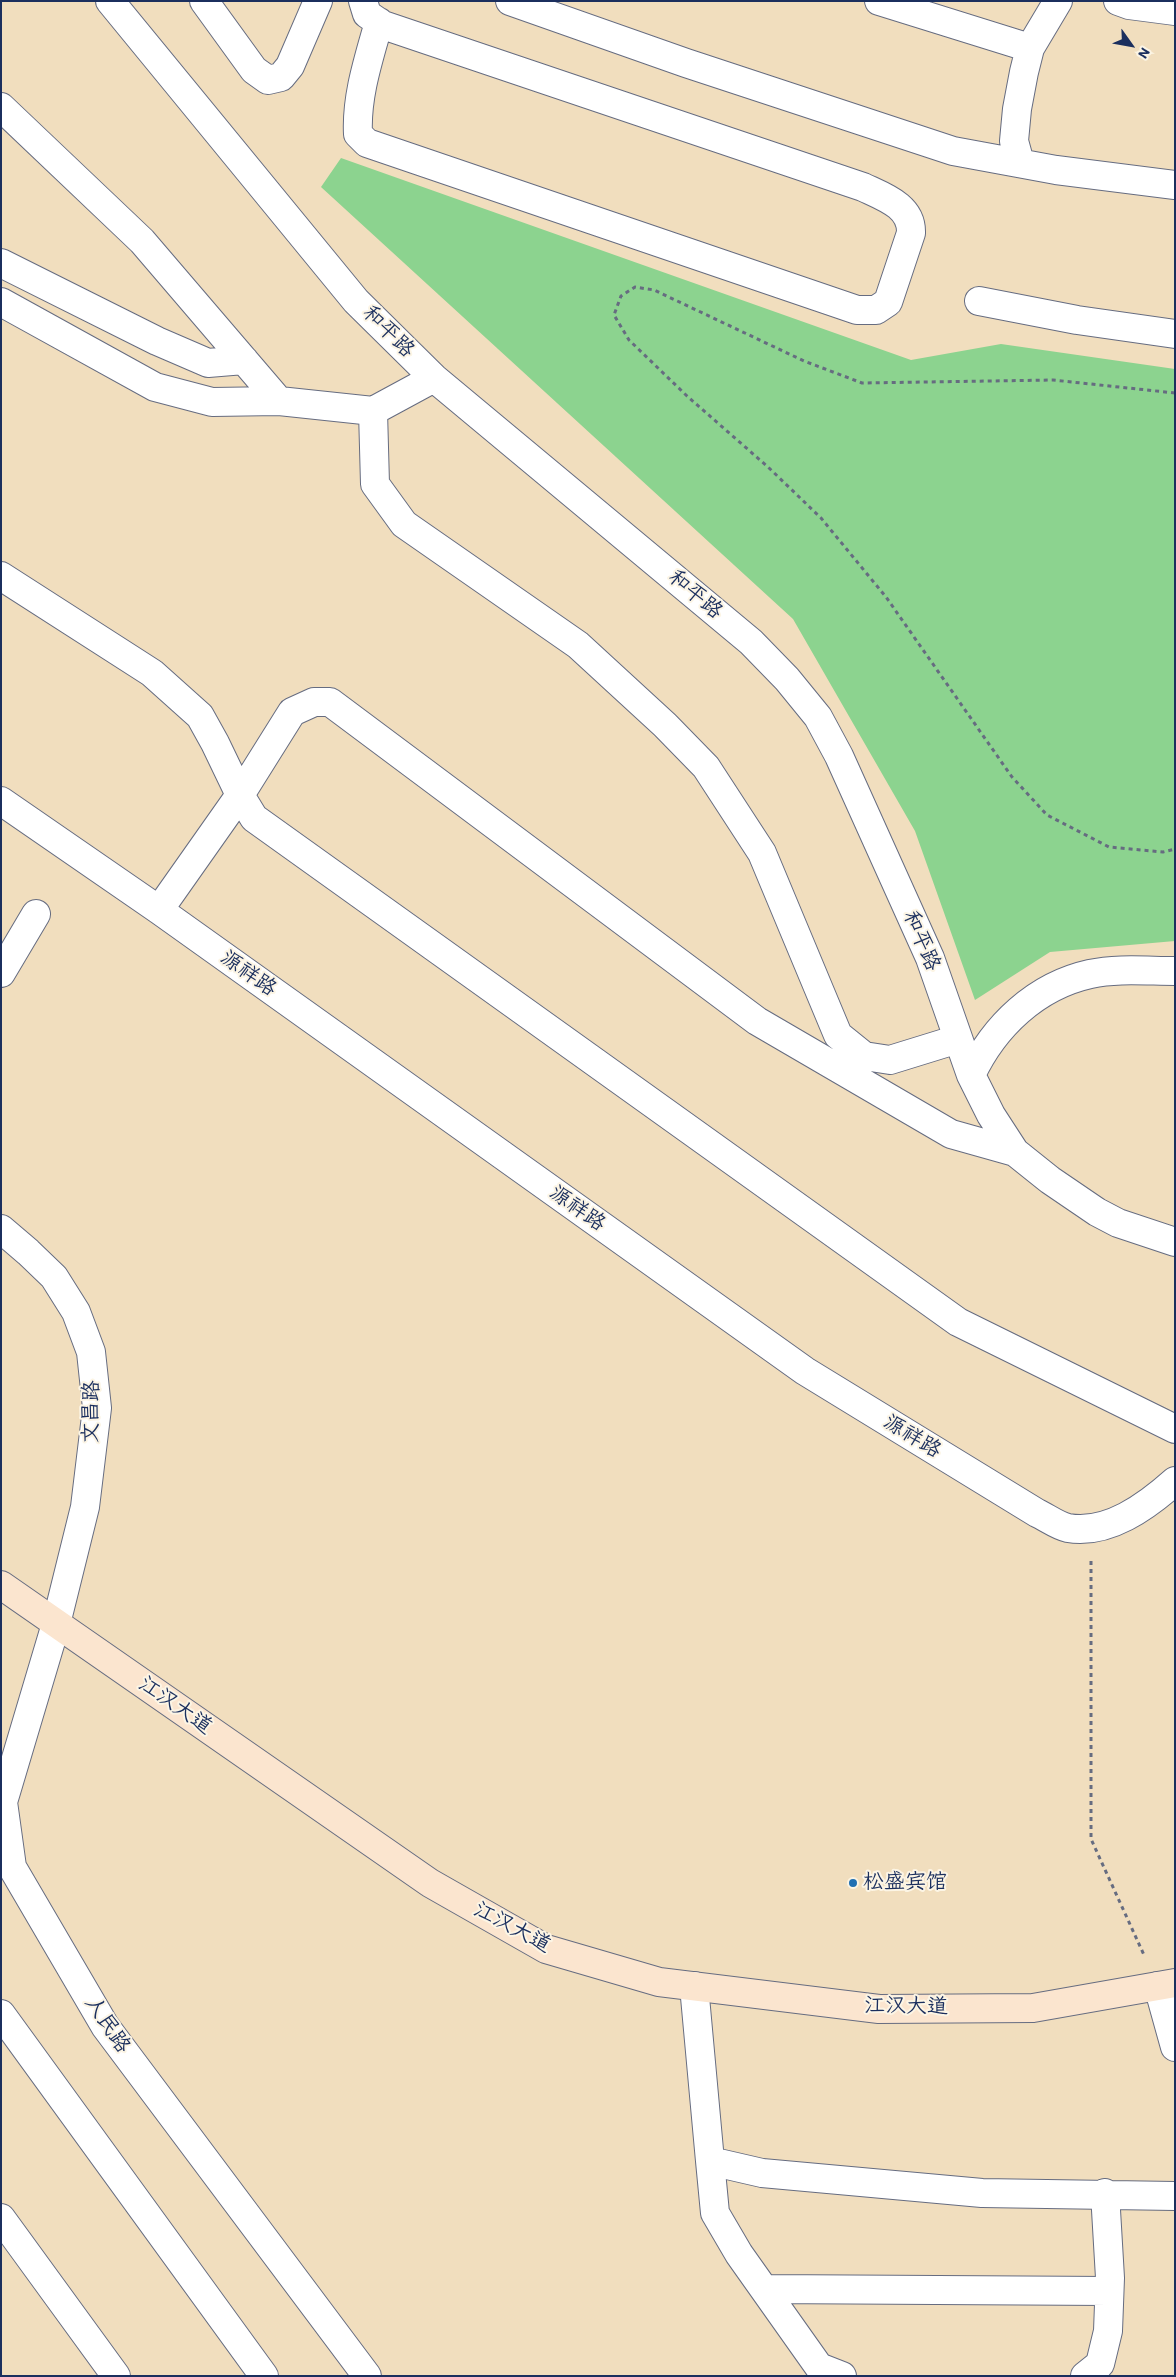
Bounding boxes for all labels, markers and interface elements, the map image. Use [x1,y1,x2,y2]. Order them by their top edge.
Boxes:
north arrow [1106,20,1156,70]
text: N [1134,45,1154,62]
street label: 和平路 [357,301,419,363]
street label: 和平路 [663,565,727,625]
street label: 和平路 [897,907,945,975]
street label: 源祥路 [215,946,281,1002]
street label: 源祥路 [544,1181,610,1237]
street label: 文昌路 [79,1380,105,1444]
street label: 源祥路 [879,1410,945,1464]
street label: 江汉大道 [133,1672,217,1740]
place label: 松盛宾馆 [863,1870,947,1896]
marker: 松盛宾馆 [847,1877,859,1889]
street label: 江汉大道 [469,1897,555,1959]
street label: 人民路 [79,1992,135,2058]
street label: 江汉大道 [864,1994,948,2020]

